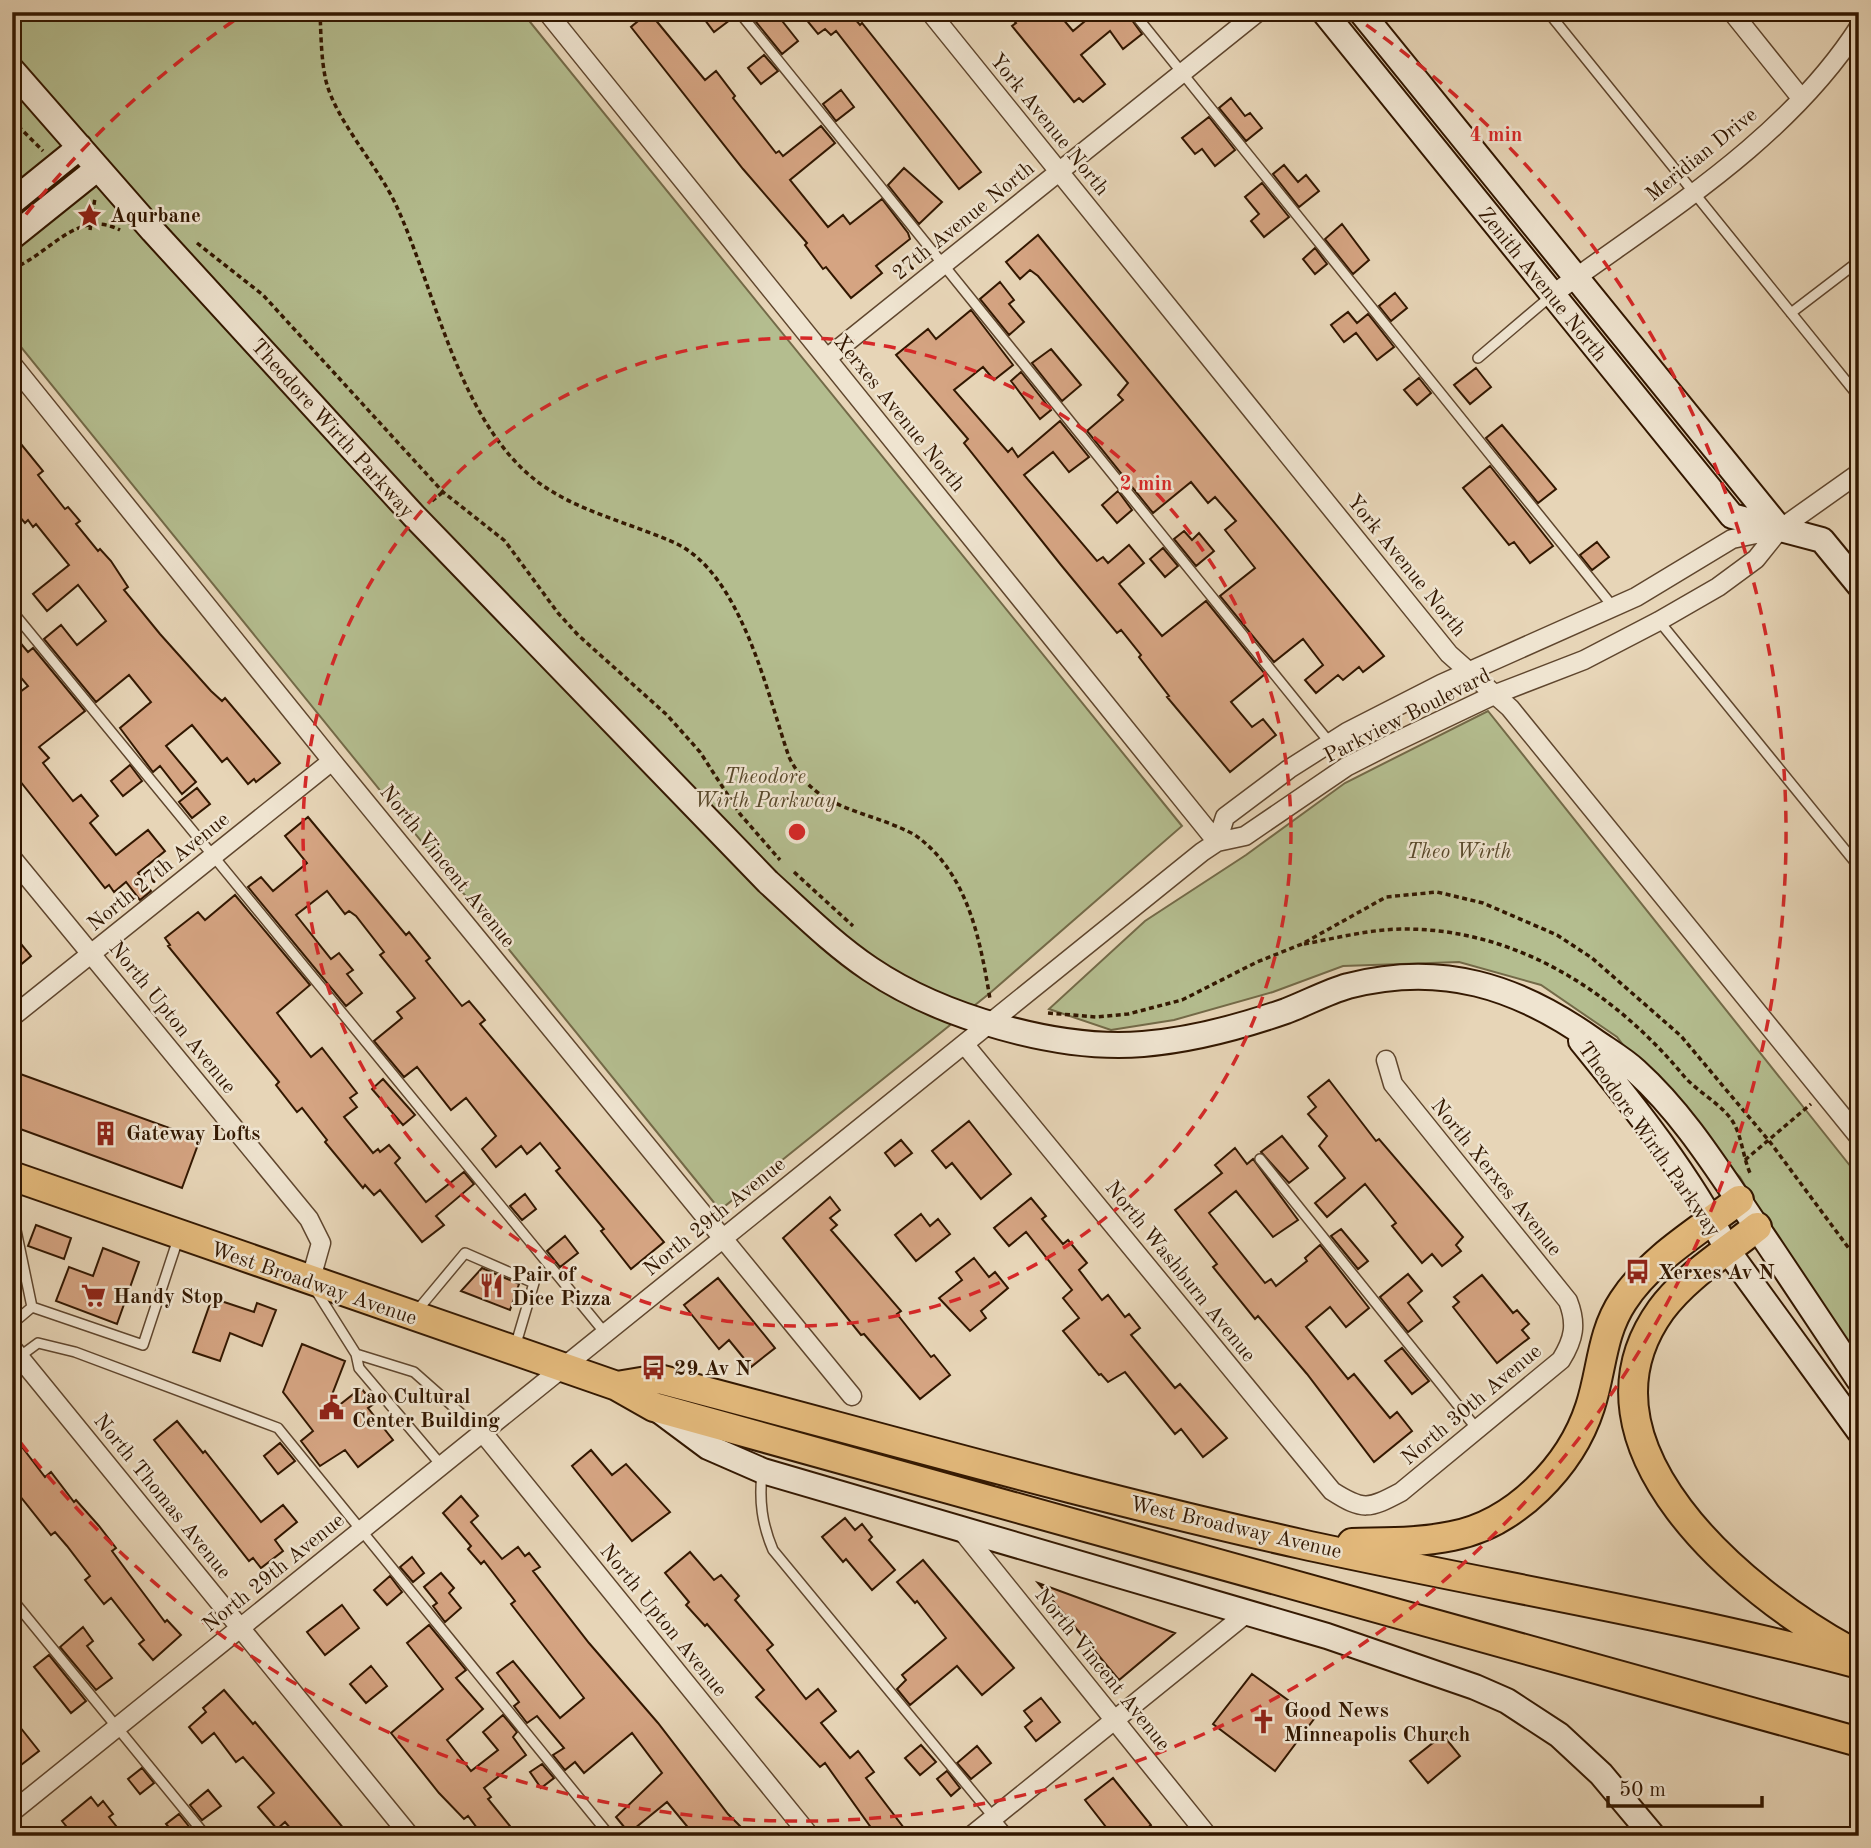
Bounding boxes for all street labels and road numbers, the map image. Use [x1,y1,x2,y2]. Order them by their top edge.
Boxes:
street label: York Avenue North [985,50,1112,200]
street label: Meridian Drive [1642,104,1761,206]
street label: 27th Avenue North [889,158,1039,285]
street label: Zenith Avenue North [1473,204,1610,366]
street label: Xerxes Avenue North [829,332,968,496]
street label: Theodore Wirth Parkway [246,336,417,522]
street label: York Avenue North [1342,491,1469,641]
street label: Parkview Boulevard [1321,665,1494,767]
street label: North Vincent Avenue [375,782,519,952]
street label: North 27th Avenue [84,809,234,936]
street label: North Upton Avenue [104,938,239,1098]
street label: Theodore Wirth Parkway [1573,1039,1724,1241]
street label: North Xerxes Avenue [1426,1096,1565,1260]
street label: North 29th Avenue [640,1154,790,1281]
street label: North Washburn Avenue [1101,1178,1259,1366]
street label: West Broadway Avenue [208,1239,419,1330]
street label: North 30th Avenue [1398,1341,1546,1470]
street label: North Thomas Avenue [89,1411,235,1583]
street label: West Broadway Avenue [1128,1494,1344,1563]
street label: North 29th Avenue [199,1510,349,1637]
street label: North Upton Avenue [595,1541,730,1701]
street label: North Vincent Avenue [1030,1585,1174,1755]

